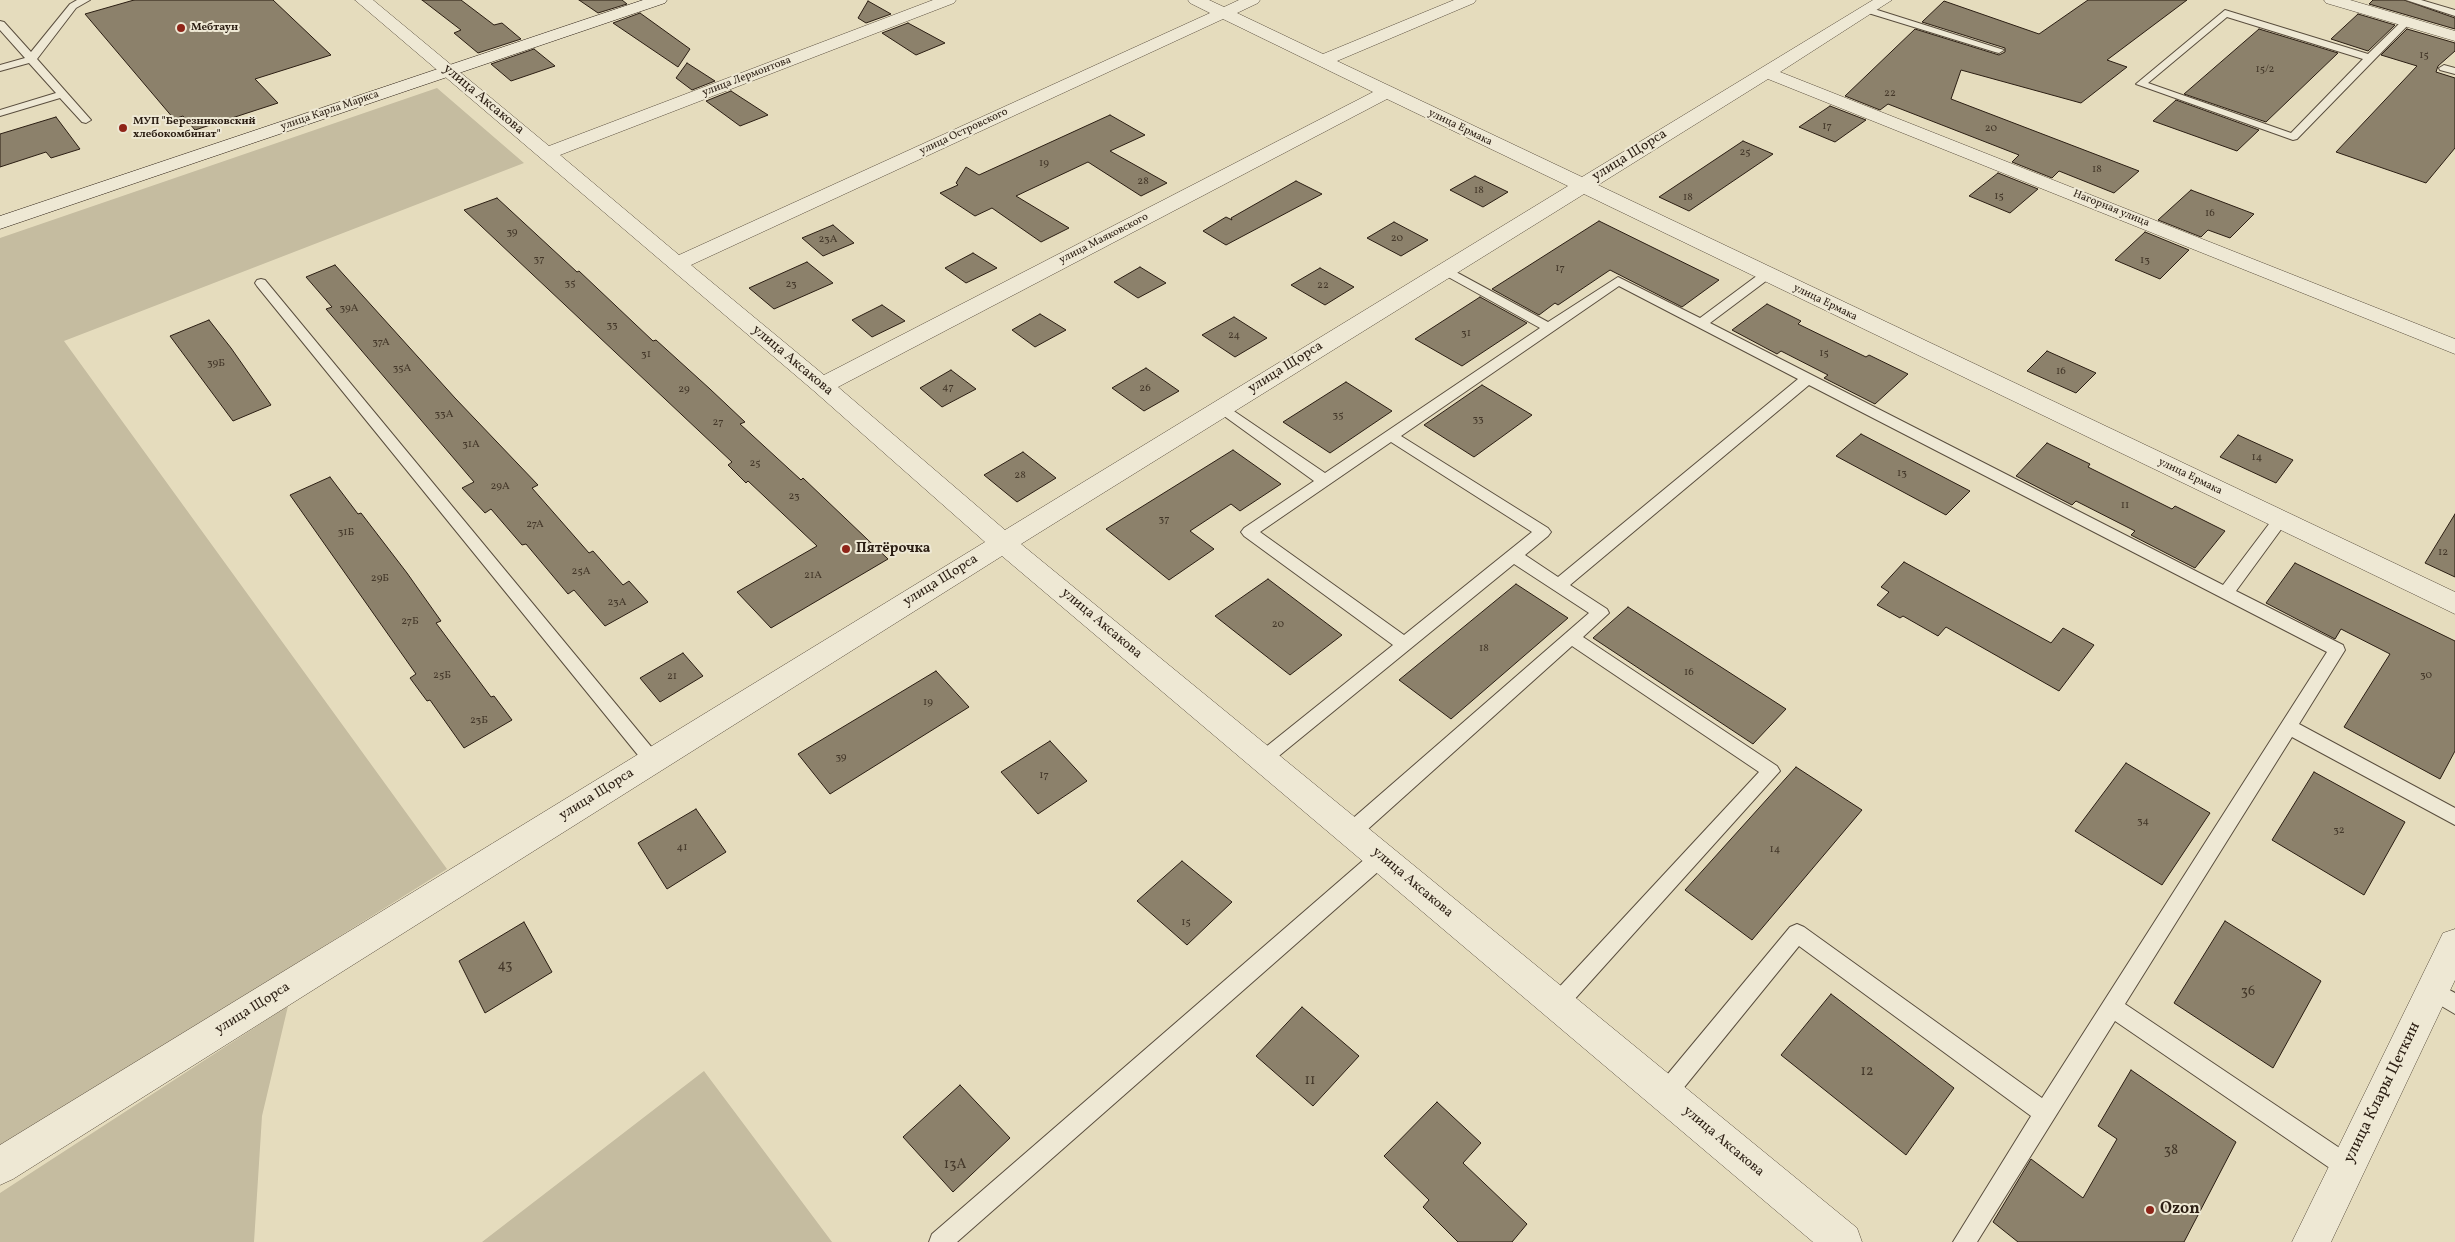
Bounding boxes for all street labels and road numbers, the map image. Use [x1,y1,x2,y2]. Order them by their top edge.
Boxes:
street label: улица Лермонтова [701,54,793,100]
street label: улица Аксакова [439,61,527,139]
street label: улица Карла Маркса [279,88,381,134]
street label: улица Островского [918,106,1010,158]
street label: улица Ермака [1426,107,1494,149]
street label: улица Щорса [1589,126,1671,186]
street label: Нагорная улица [2071,188,2151,230]
street label: улица Маяковского [1057,211,1151,267]
street label: улица Ермака [1791,282,1859,324]
street label: улица Аксакова [748,322,836,400]
street label: улица Щорса [1245,338,1327,398]
street label: улица Ермака [2156,456,2224,498]
street label: улица Щорса [900,551,982,611]
street label: улица Аксакова [1057,585,1145,663]
street label: улица Щорса [556,765,638,825]
street label: улица Аксакова [1368,844,1456,922]
street label: улица Щорса [212,979,294,1039]
street label: улица Клары Цеткин [2340,1019,2426,1167]
street label: улица Аксакова [1679,1103,1767,1181]

